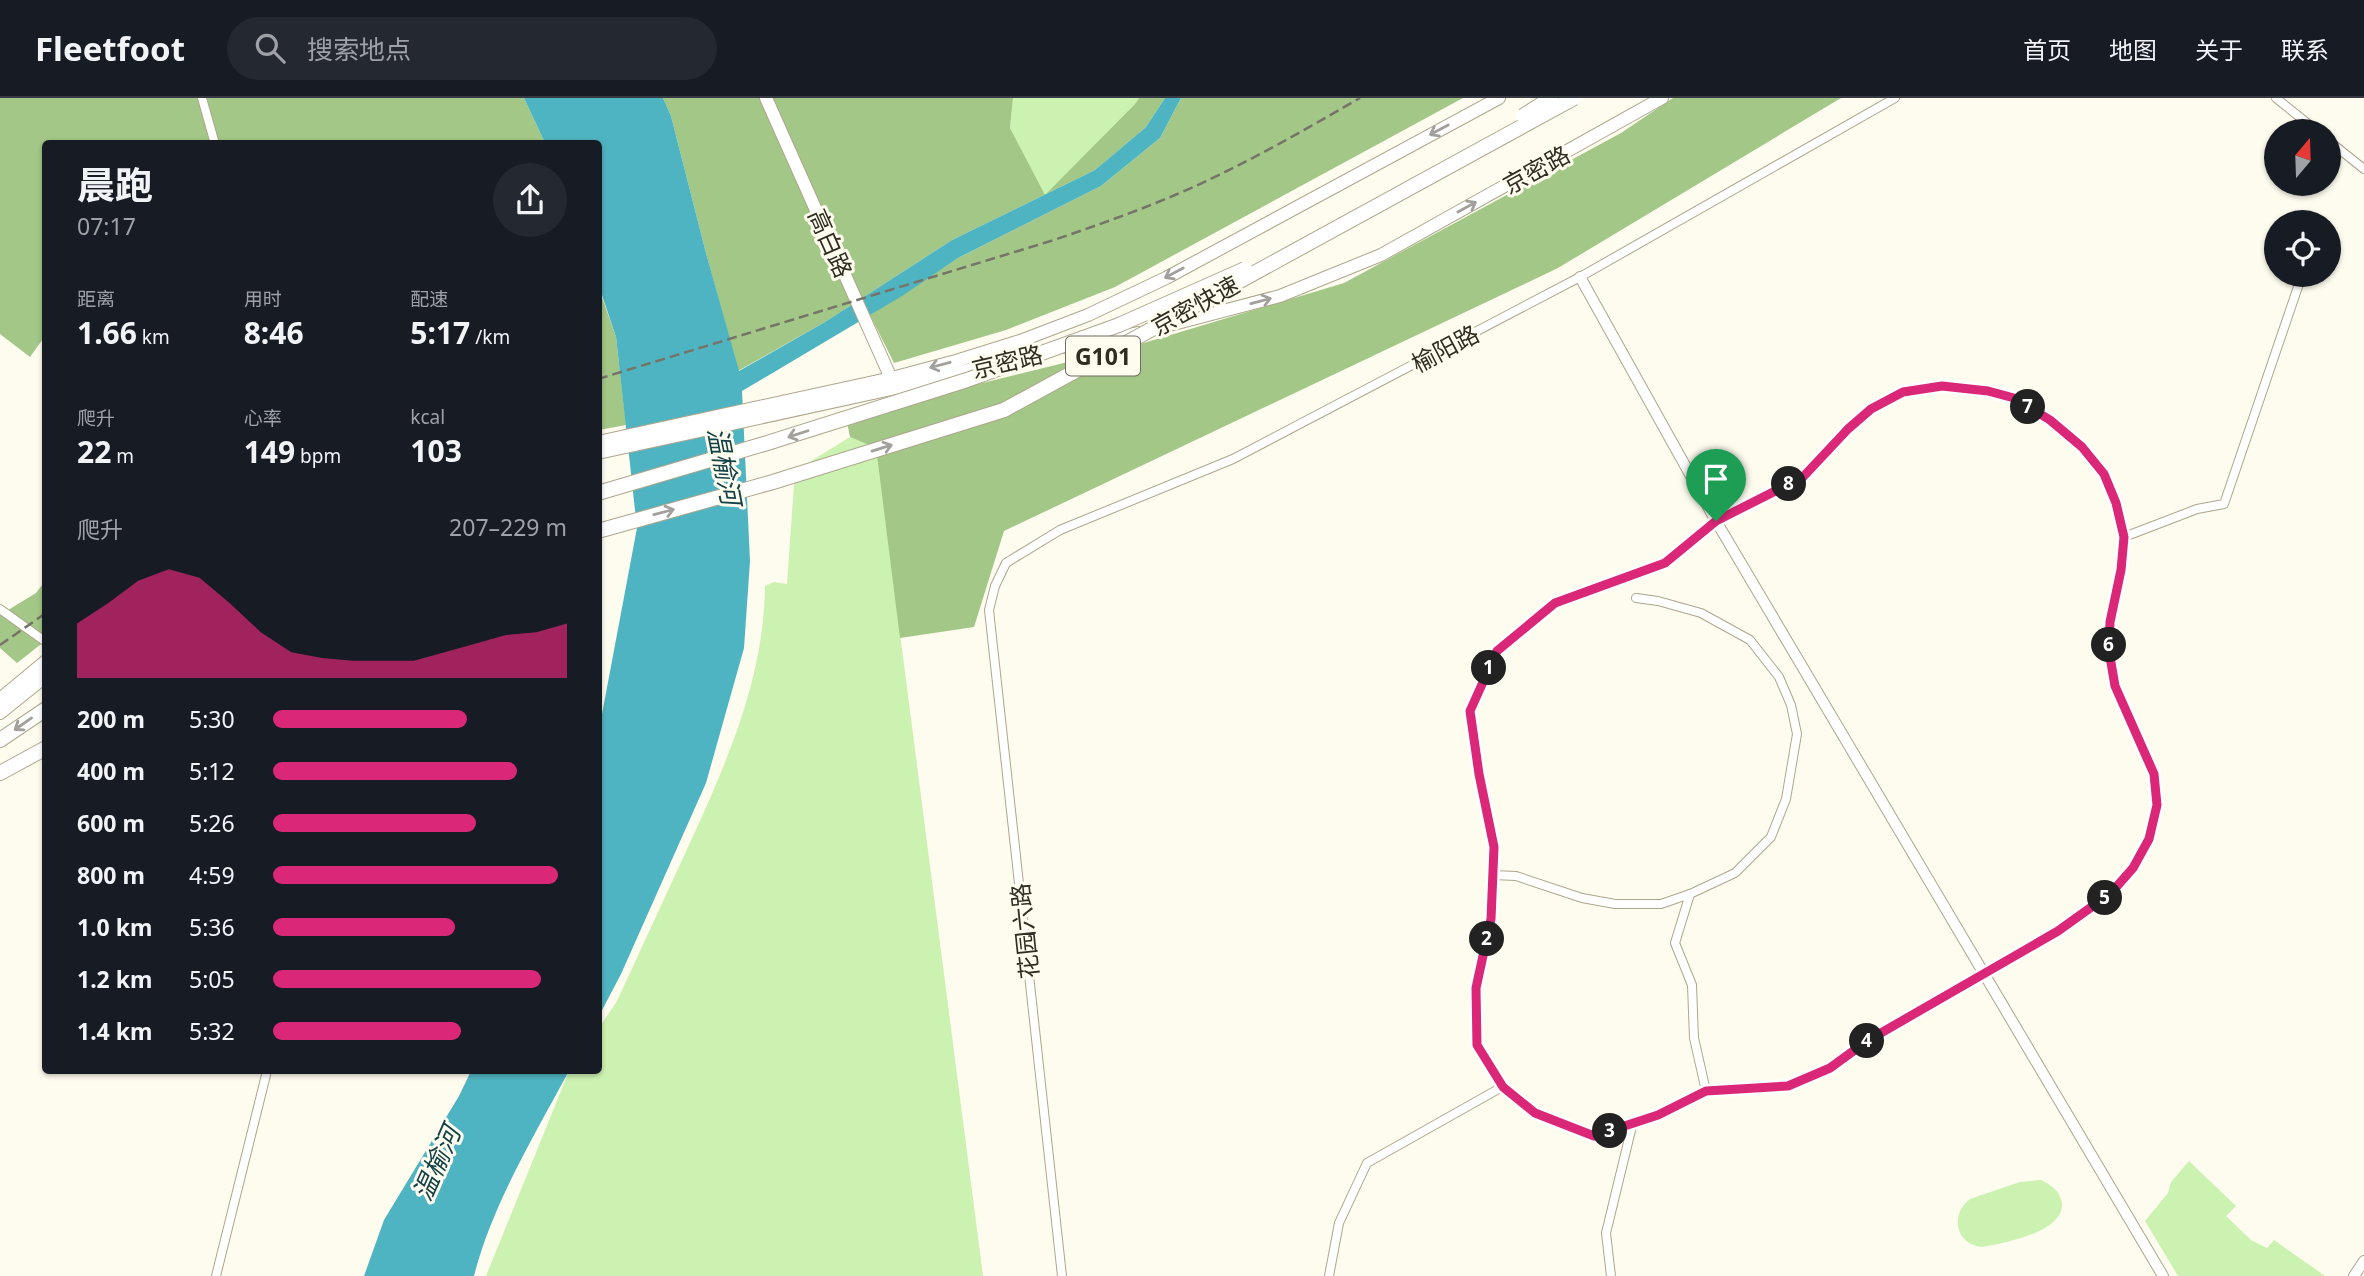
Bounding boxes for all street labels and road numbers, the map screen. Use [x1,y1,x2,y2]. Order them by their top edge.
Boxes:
street label: 京密路 [1497,137,1575,201]
street label: 高白路 [801,203,861,283]
street label: 京密快速 [1145,267,1245,343]
street label: 榆阳路 [1405,317,1485,379]
road number: G101 [1066,336,1140,376]
street label: 京密路 [968,337,1046,385]
street label: 花园六路 [1003,882,1045,980]

